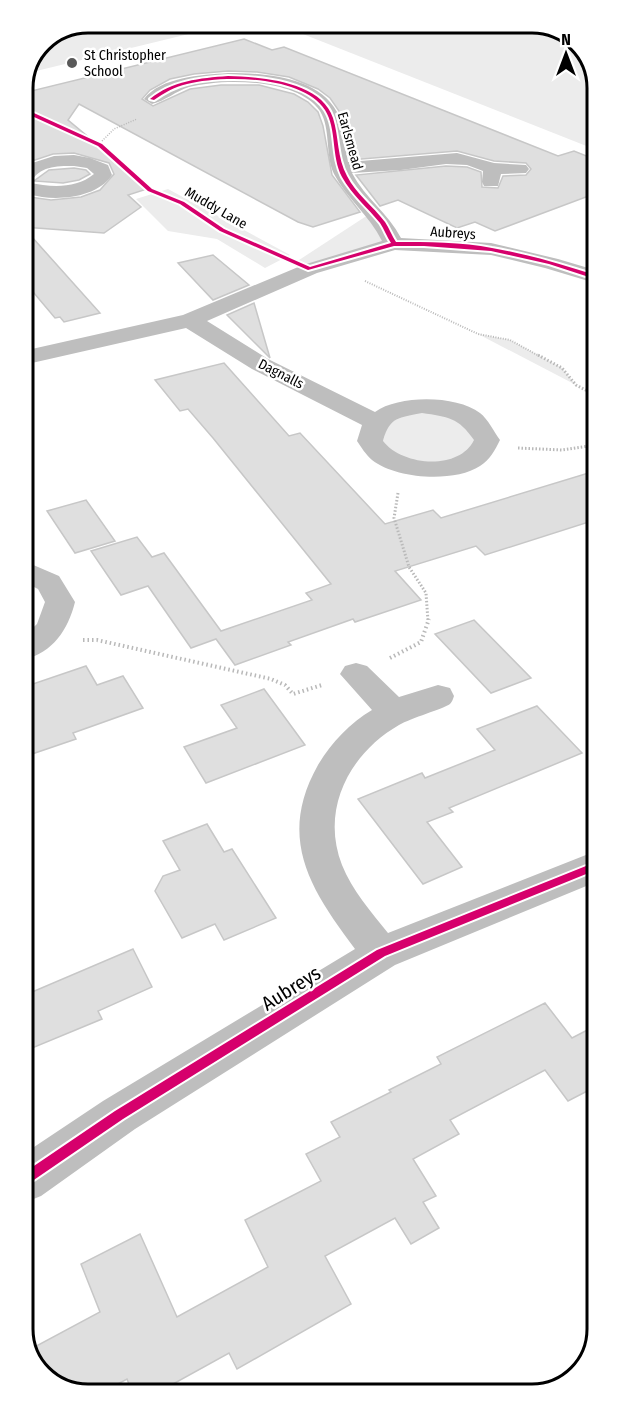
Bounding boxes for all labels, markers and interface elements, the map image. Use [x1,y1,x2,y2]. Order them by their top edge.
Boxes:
north arrow [536,24,596,84]
text: N [561,30,571,49]
place label: St Christopher School [84,47,166,80]
marker: St Christopher School [65,56,79,70]
street label: Earlsmead [334,110,366,172]
street label: Muddy Lane [182,183,250,233]
street label: Aubreys [430,223,476,243]
street label: Dagnalls [255,355,307,393]
street label: Aubreys [257,961,325,1015]

